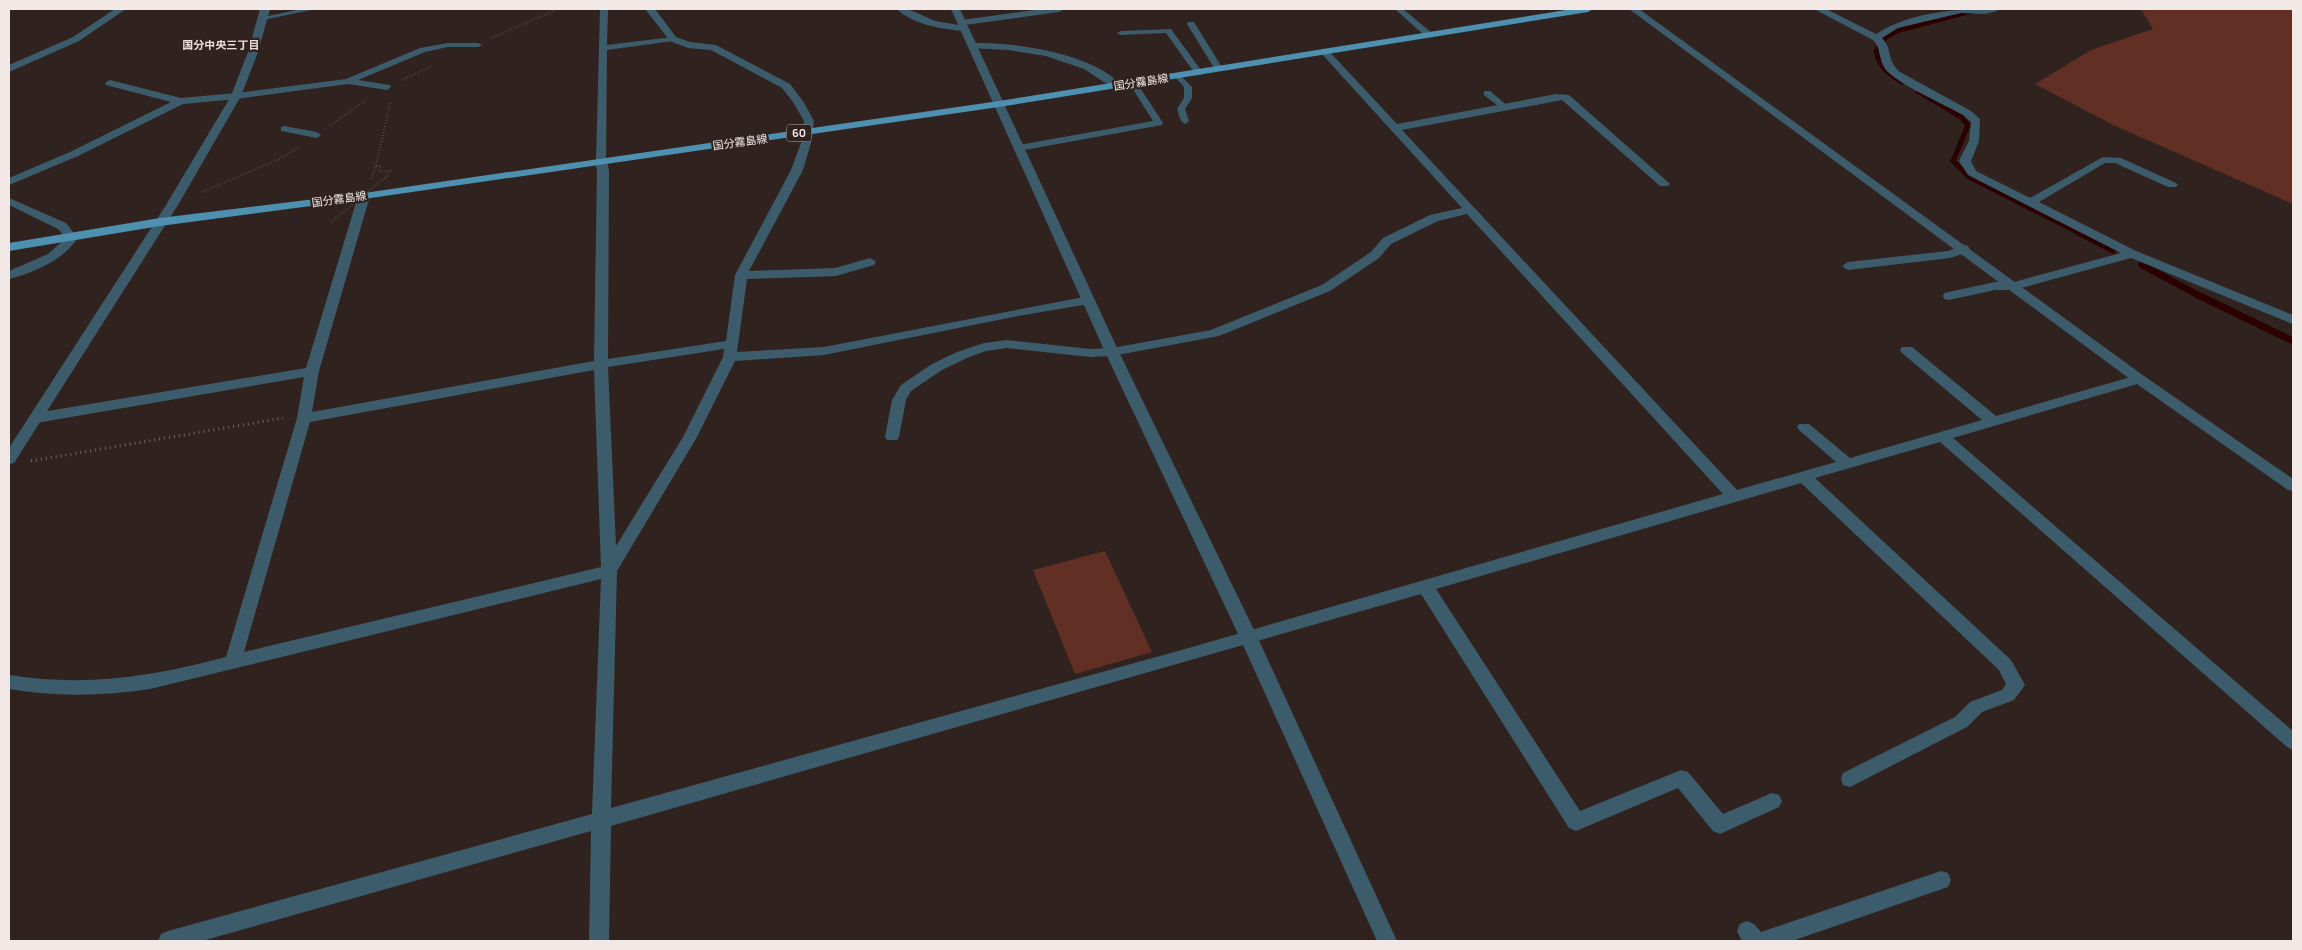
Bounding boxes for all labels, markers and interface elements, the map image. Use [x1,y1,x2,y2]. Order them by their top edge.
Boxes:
district label: 国分中央三丁目 [183,37,260,52]
street label: 国分霧島線 [1113,70,1169,93]
road number: 60 [786,125,812,142]
street label: 国分霧島線 [712,130,768,153]
street label: 国分霧島線 [311,187,367,210]

